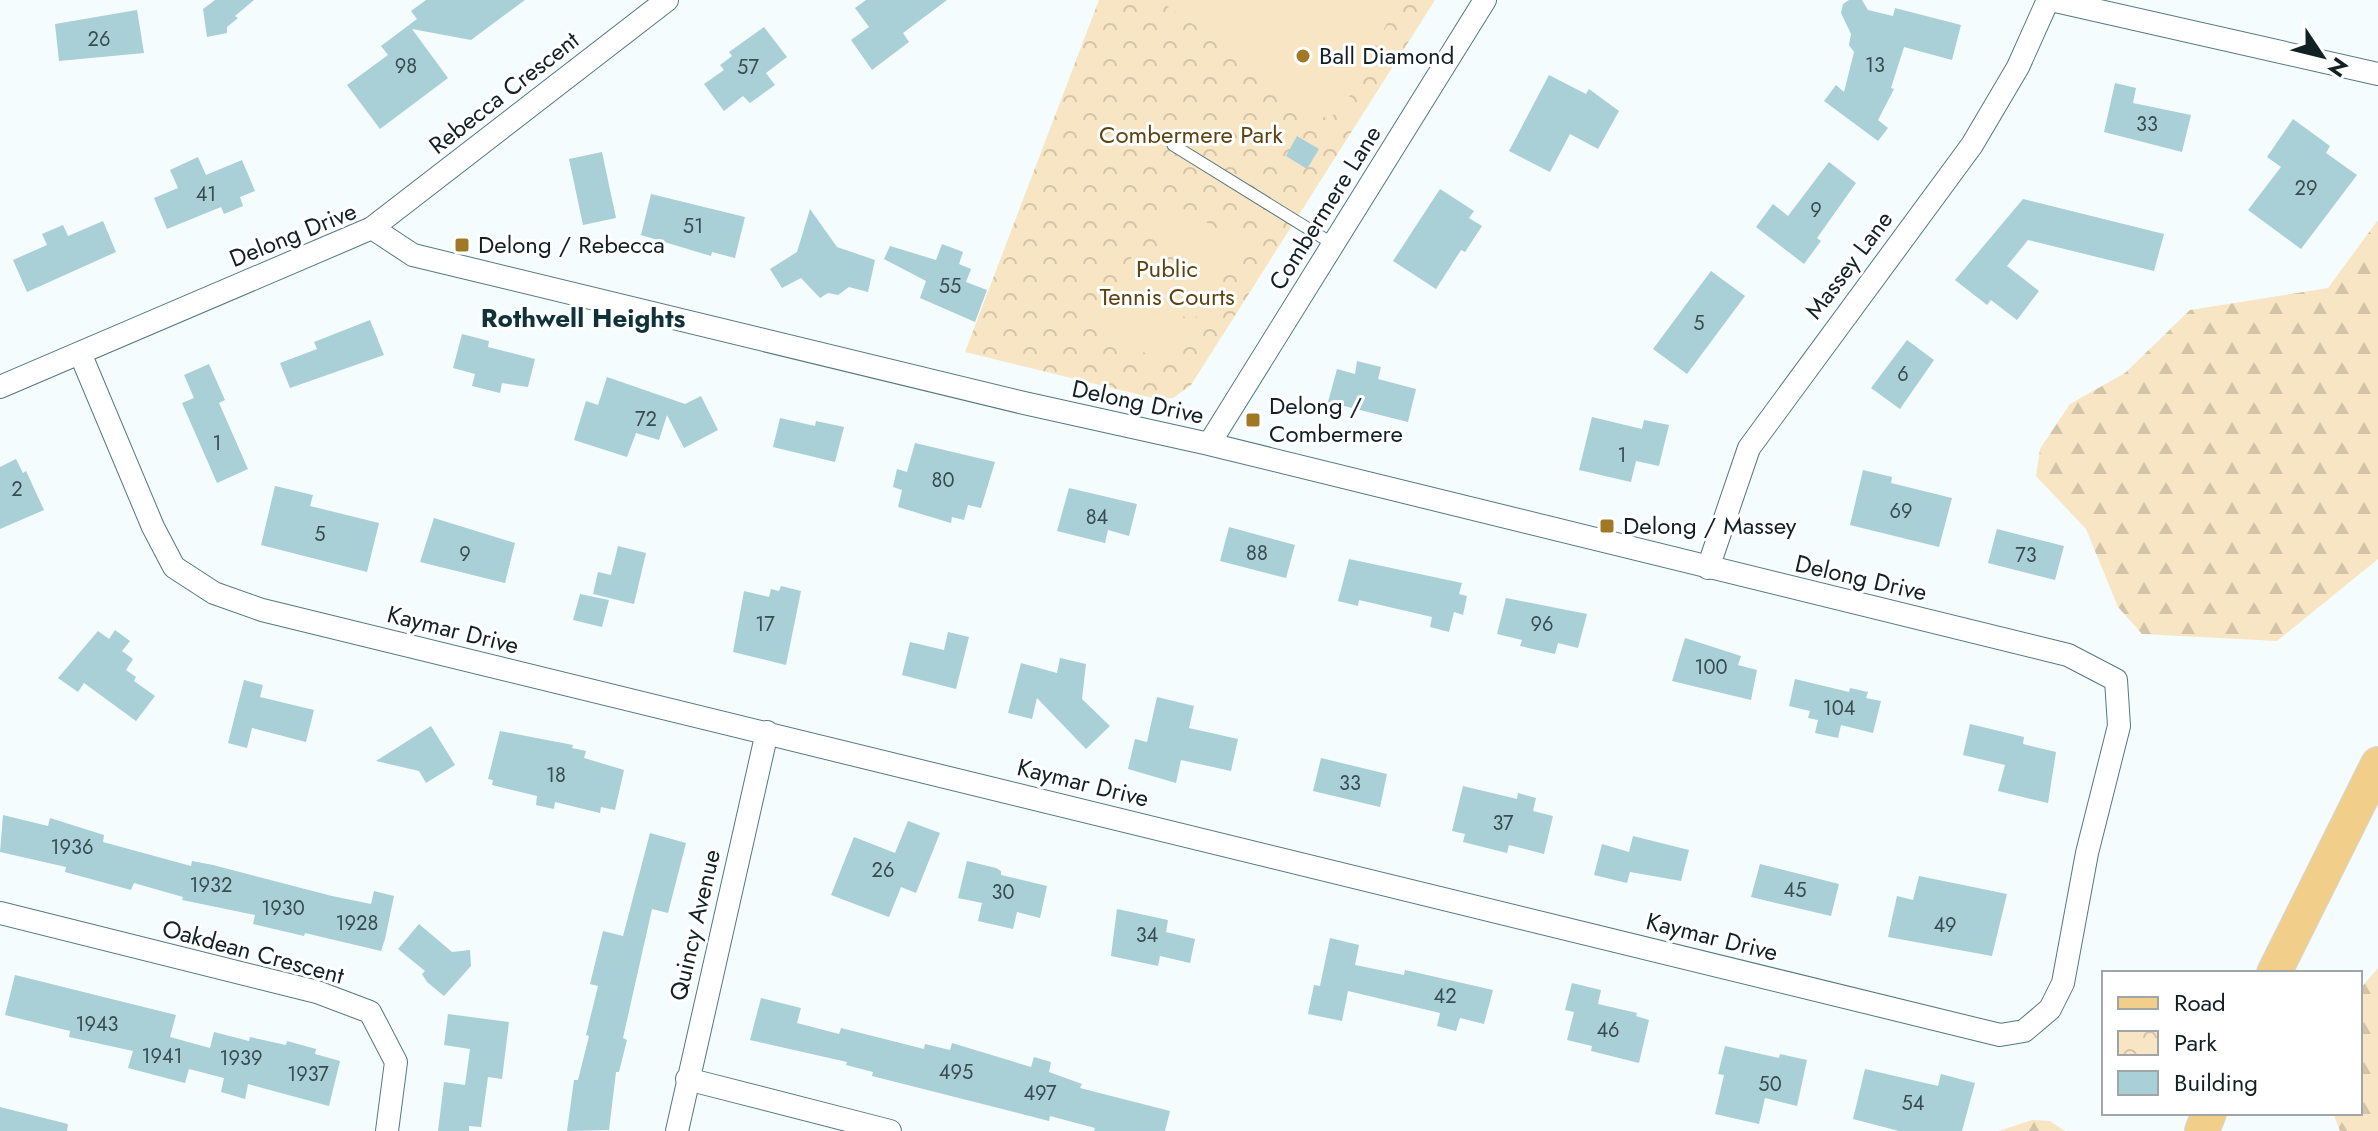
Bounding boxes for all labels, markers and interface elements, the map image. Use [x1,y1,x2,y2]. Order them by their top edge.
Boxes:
north arrow [2282,16,2362,96]
street label: Rebecca Crescent [421,23,586,162]
house number: 26 [88,25,110,54]
place label: Ball Diamond [1319,38,1454,73]
marker: Ball Diamond [1294,47,1312,65]
house number: 13 [1865,51,1885,80]
text: N [2320,51,2356,84]
house number: 98 [395,52,417,81]
house number: 57 [737,53,759,82]
house number: 33 [2136,110,2158,139]
park label: Combermere Park [1099,117,1283,152]
street label: Combermere Lane [1260,119,1389,297]
house number: 29 [2295,174,2317,203]
house number: 41 [196,180,216,209]
street label: Delong Drive [224,193,362,276]
house number: 9 [1810,196,1822,225]
street label: Massey Lane [1796,203,1901,326]
house number: 51 [683,212,703,241]
place label: Delong / Rebecca [478,227,665,262]
marker: Delong / Rebecca [453,236,471,254]
park label: Public Tennis Courts [1099,251,1235,314]
house number: 55 [939,272,961,301]
district label: Rothwell Heights [481,299,685,337]
house number: 5 [1693,309,1705,338]
house number: 6 [1897,360,1909,389]
street label: Delong Drive [1069,370,1207,433]
place label: Delong / Combermere [1269,388,1403,451]
house number: 72 [635,405,657,434]
marker: Delong / Combermere [1244,411,1262,429]
house number: 1 [213,429,222,458]
house number: 1 [1618,441,1627,470]
house number: 80 [932,466,954,495]
house number: 2 [11,475,23,504]
house number: 69 [1889,497,1913,526]
house number: 84 [1086,503,1109,532]
place label: Delong / Massey [1623,508,1797,543]
marker: Delong / Massey [1598,517,1616,535]
house number: 5 [314,520,326,549]
house number: 88 [1246,539,1268,568]
house number: 9 [459,540,471,569]
house number: 73 [2015,541,2037,570]
street label: Delong Drive [1792,545,1930,610]
street label: Kaymar Drive [384,596,523,663]
house number: 17 [755,610,775,639]
house number: 96 [1530,610,1554,639]
house number: 100 [1695,653,1728,682]
house number: 104 [1823,694,1856,723]
street label: Kaymar Drive [1014,749,1153,816]
house number: 18 [546,761,566,790]
house number: 33 [1339,769,1361,798]
house number: 37 [1492,809,1514,838]
house number: 1936 [51,833,93,862]
street label: Quincy Avenue [660,846,729,1004]
house number: 26 [872,856,894,885]
house number: 1932 [190,871,232,900]
house number: 45 [1784,876,1806,905]
house number: 30 [992,878,1014,907]
house number: 1930 [261,894,305,923]
street label: Kaymar Drive [1643,903,1782,970]
house number: 1928 [336,909,378,938]
street label: Oakdean Crescent [158,910,348,993]
house number: 49 [1933,911,1957,940]
house number: 34 [1136,921,1159,950]
legend [2102,971,2362,1115]
house number: 42 [1433,982,1457,1011]
text: Road [2174,985,2226,1020]
house number: 1943 [75,1010,119,1039]
house number: 46 [1596,1016,1620,1045]
text: Park [2174,1025,2217,1060]
house number: 1941 [141,1042,183,1071]
house number: 1939 [220,1044,262,1073]
house number: 495 [939,1058,973,1087]
house number: 1937 [287,1060,329,1089]
text: Building [2174,1065,2258,1100]
house number: 50 [1758,1070,1782,1099]
house number: 497 [1023,1079,1057,1108]
house number: 54 [1902,1089,1925,1118]

